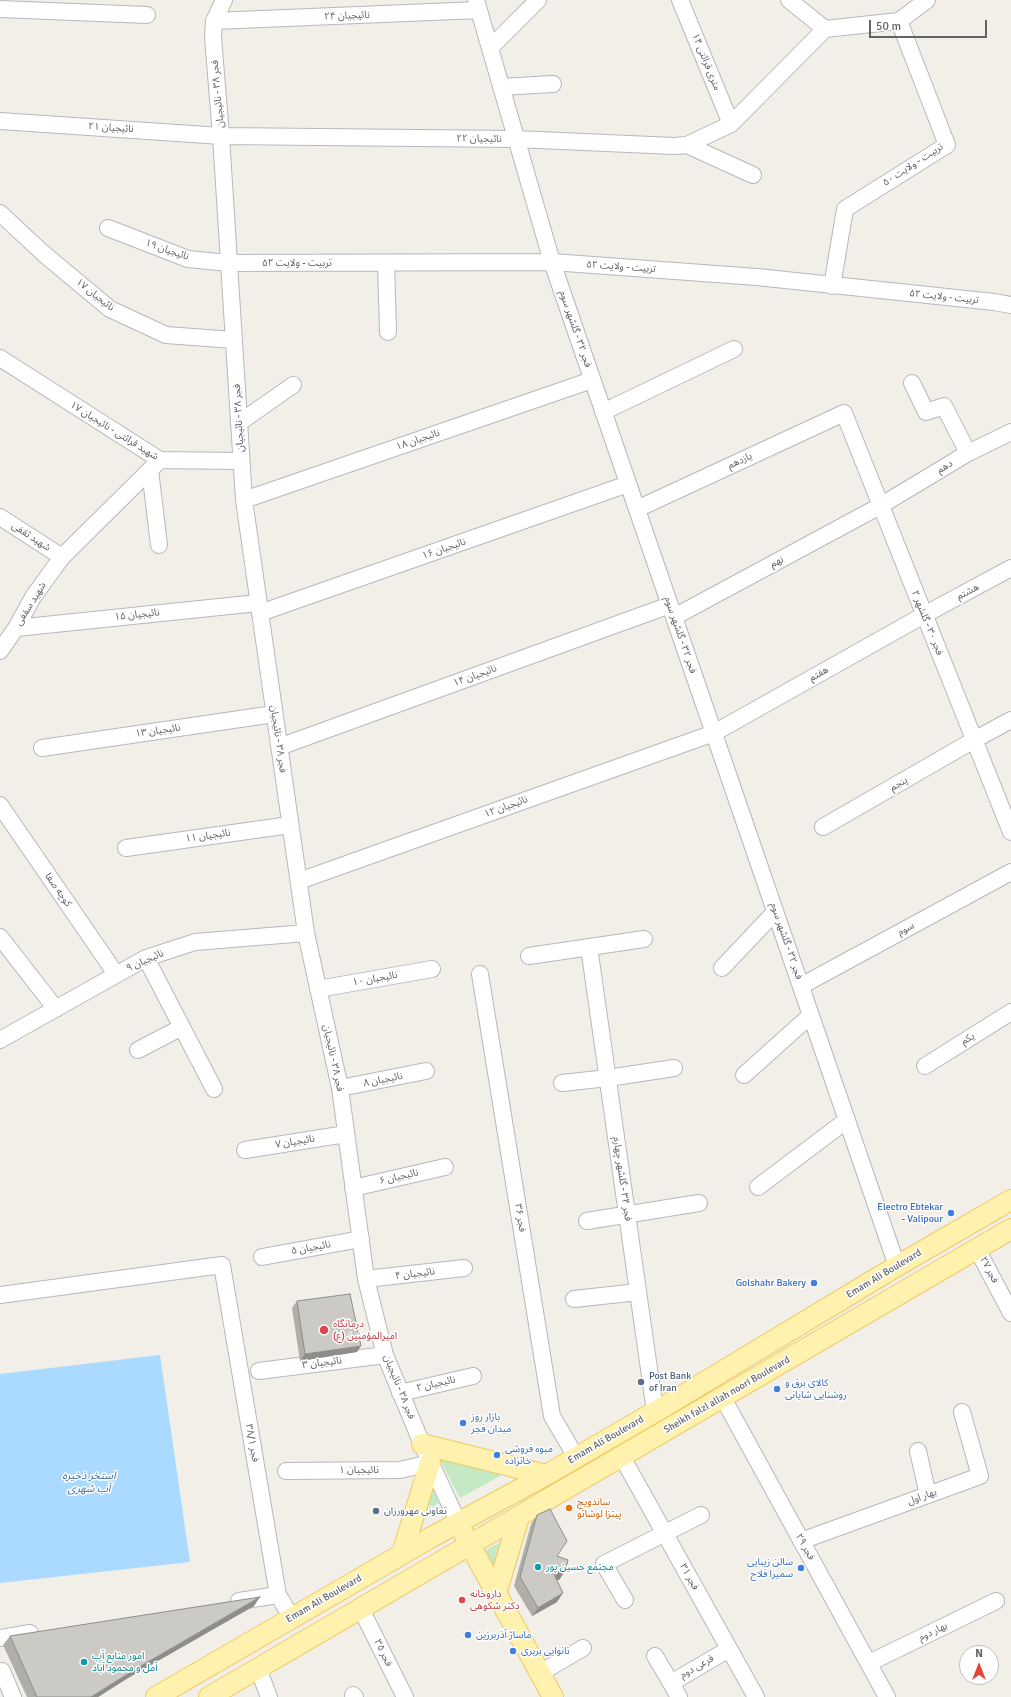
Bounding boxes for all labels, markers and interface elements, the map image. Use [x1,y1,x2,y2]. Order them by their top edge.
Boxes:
street label: نائیجیان ۲۴ [324,9,370,23]
scale bar [871,12,989,38]
text: 50 m [876,19,901,34]
street label: ۱۴ متری قرائتی [689,32,723,92]
street label: فجر ۳۸ - نائیجیان [209,59,227,129]
street label: نائیجیان ۲۱ [88,120,134,136]
street label: نائیجیان ۲۲ [456,133,502,145]
street label: تربیت - ولایت ۵۰ [880,141,946,189]
street label: نائیجیان ۱۹ [144,237,190,263]
street label: تربیت - ولایت ۵۲ [262,257,332,269]
street label: تربیت - ولایت ۵۲ [586,259,656,275]
street label: نائیجیان ۱۷ [73,276,117,314]
street label: تربیت - ولایت ۵۲ [909,287,979,307]
street label: فجر ۳۲ - گلشهر سوم [556,289,594,369]
street label: فجر ۳۸ - نائیجیان [231,384,247,452]
street label: شهید قرائتی - نائیجیان ۱۷ [68,399,160,463]
street label: نائیجیان ۱۸ [395,427,441,453]
street label: یازدهم [726,450,754,472]
street label: دهم [935,458,955,476]
street label: شهید ثقفی [9,520,53,554]
street label: نائیجیان ۱۶ [421,536,467,562]
street label: نهم [768,554,786,570]
street label: شهید سقفی [13,580,49,628]
street label: هشتم [955,581,981,603]
street label: فجر ۳۰ - گلشهر ۲ [909,589,945,657]
street label: فجر ۳۲ - گلشهر سوم [661,595,699,675]
street label: نائیجیان ۱۵ [114,607,160,623]
street label: نائیجیان ۱۴ [452,663,498,689]
street label: هفتم [807,664,831,684]
street label: فجر ۳۸ - نائیجیان [267,704,289,774]
street label: نائیجیان ۱۳ [135,722,181,740]
street label: پنجم [888,774,910,794]
street label: نائیجیان ۱۲ [483,794,529,820]
street label: نائیجیان ۱۱ [185,827,231,845]
street label: کوچه صفا [42,871,74,909]
street label: فجر ۳۲ - گلشهر سوم [767,901,805,981]
street label: سوم [895,920,917,938]
street label: نائیجیان ۹ [124,947,166,975]
street label: نائیجیان ۱۰ [352,969,398,989]
street label: فجر ۳۸ - نائیجیان [320,1023,346,1093]
street label: یکم [959,1030,977,1048]
street label: نائیجیان ۸ [362,1070,404,1090]
street label: نائیجیان ۷ [274,1133,316,1151]
street label: فجر ۳۴ - گلشهر چهارم [610,1136,634,1222]
street label: نائیجیان ۶ [378,1167,420,1187]
place label: Electro Ebtekar - Valipour [877,1201,943,1224]
street label: فجر ۳۶ [512,1203,528,1233]
marker: Electro Ebtekar - Valipour [946,1208,956,1218]
street label: نائیجیان ۵ [290,1239,332,1257]
street label: Emam Ali Boulevard [844,1247,924,1301]
street label: فجر ۲۷ [977,1255,1001,1285]
street label: نائیجیان ۴ [395,1266,435,1282]
place label: Golshahr Bakery [736,1277,806,1289]
marker: Golshahr Bakery [809,1278,819,1288]
place label: درمانگاه امیرالمؤمنین (ع) [333,1318,397,1342]
marker: درمانگاه امیرالمؤمنین (ع) [318,1324,330,1336]
street label: فجر ۳۸ - نائیجیان [381,1353,417,1421]
street label: Sheikh falzl allah noori Boulevard [662,1354,792,1436]
street label: نائیجیان ۳ [302,1355,342,1371]
place label: Post Bank of Iran [649,1370,691,1394]
street label: نائیجیان ۲ [415,1374,457,1394]
marker: Post Bank of Iran [636,1377,646,1387]
place label: کالای برق و روشنایی شایانی [785,1377,847,1400]
marker: کالای برق و روشنایی شایانی [772,1384,782,1394]
place label: بازار روز میدان فجر [471,1411,512,1434]
street label: Emam Ali Boulevard [566,1413,646,1467]
marker: بازار روز میدان فجر [458,1418,468,1428]
street label: فجر ۳۸/۱ [243,1423,261,1463]
place label: میوه فروشی خانزاده [505,1443,553,1466]
marker: میوه فروشی خانزاده [492,1450,502,1460]
street label: نائیجیان ۱ [339,1464,379,1476]
water label: استخر ذخیره آب شهری [62,1469,116,1495]
street label: بهار اول [906,1486,938,1508]
place label: ساندویچ پیتزا لوشاتو [577,1496,622,1520]
marker: ساندویچ پیتزا لوشاتو [564,1503,574,1513]
place label: تعاونی مهرورزان [384,1505,447,1517]
marker: تعاونی مهرورزان [371,1506,381,1516]
street label: فجر ۲۹ [793,1532,817,1562]
place label: سالن زیبایی سمیرا فلاح [747,1556,793,1580]
place label: مجتمع حسین پور [546,1561,614,1573]
marker: مجتمع حسین پور [533,1562,543,1572]
street label: فجر ۳۱ [677,1562,701,1592]
marker: سالن زیبایی سمیرا فلاح [796,1563,806,1573]
street label: Emam Ali Boulevard [284,1572,364,1626]
place label: داروخانه دکتر شکوهی [470,1588,520,1612]
marker: داروخانه دکتر شکوهی [457,1595,467,1605]
street label: بهار دوم [917,1620,949,1644]
place label: ماساژ آذربرزین [476,1629,532,1641]
marker: ماساژ آذربرزین [463,1630,473,1640]
street label: فجر ۳۵ [371,1638,395,1668]
place label: نانوایی بربری [521,1645,570,1657]
north arrow [959,1645,999,1685]
marker: نانوایی بربری [508,1646,518,1656]
text: N [975,1647,983,1660]
place label: امور منابع آب آمل و محمود آباد [92,1650,158,1674]
street label: فرعی دوم [678,1653,716,1681]
marker: امور منابع آب آمل و محمود آباد [79,1657,89,1667]

